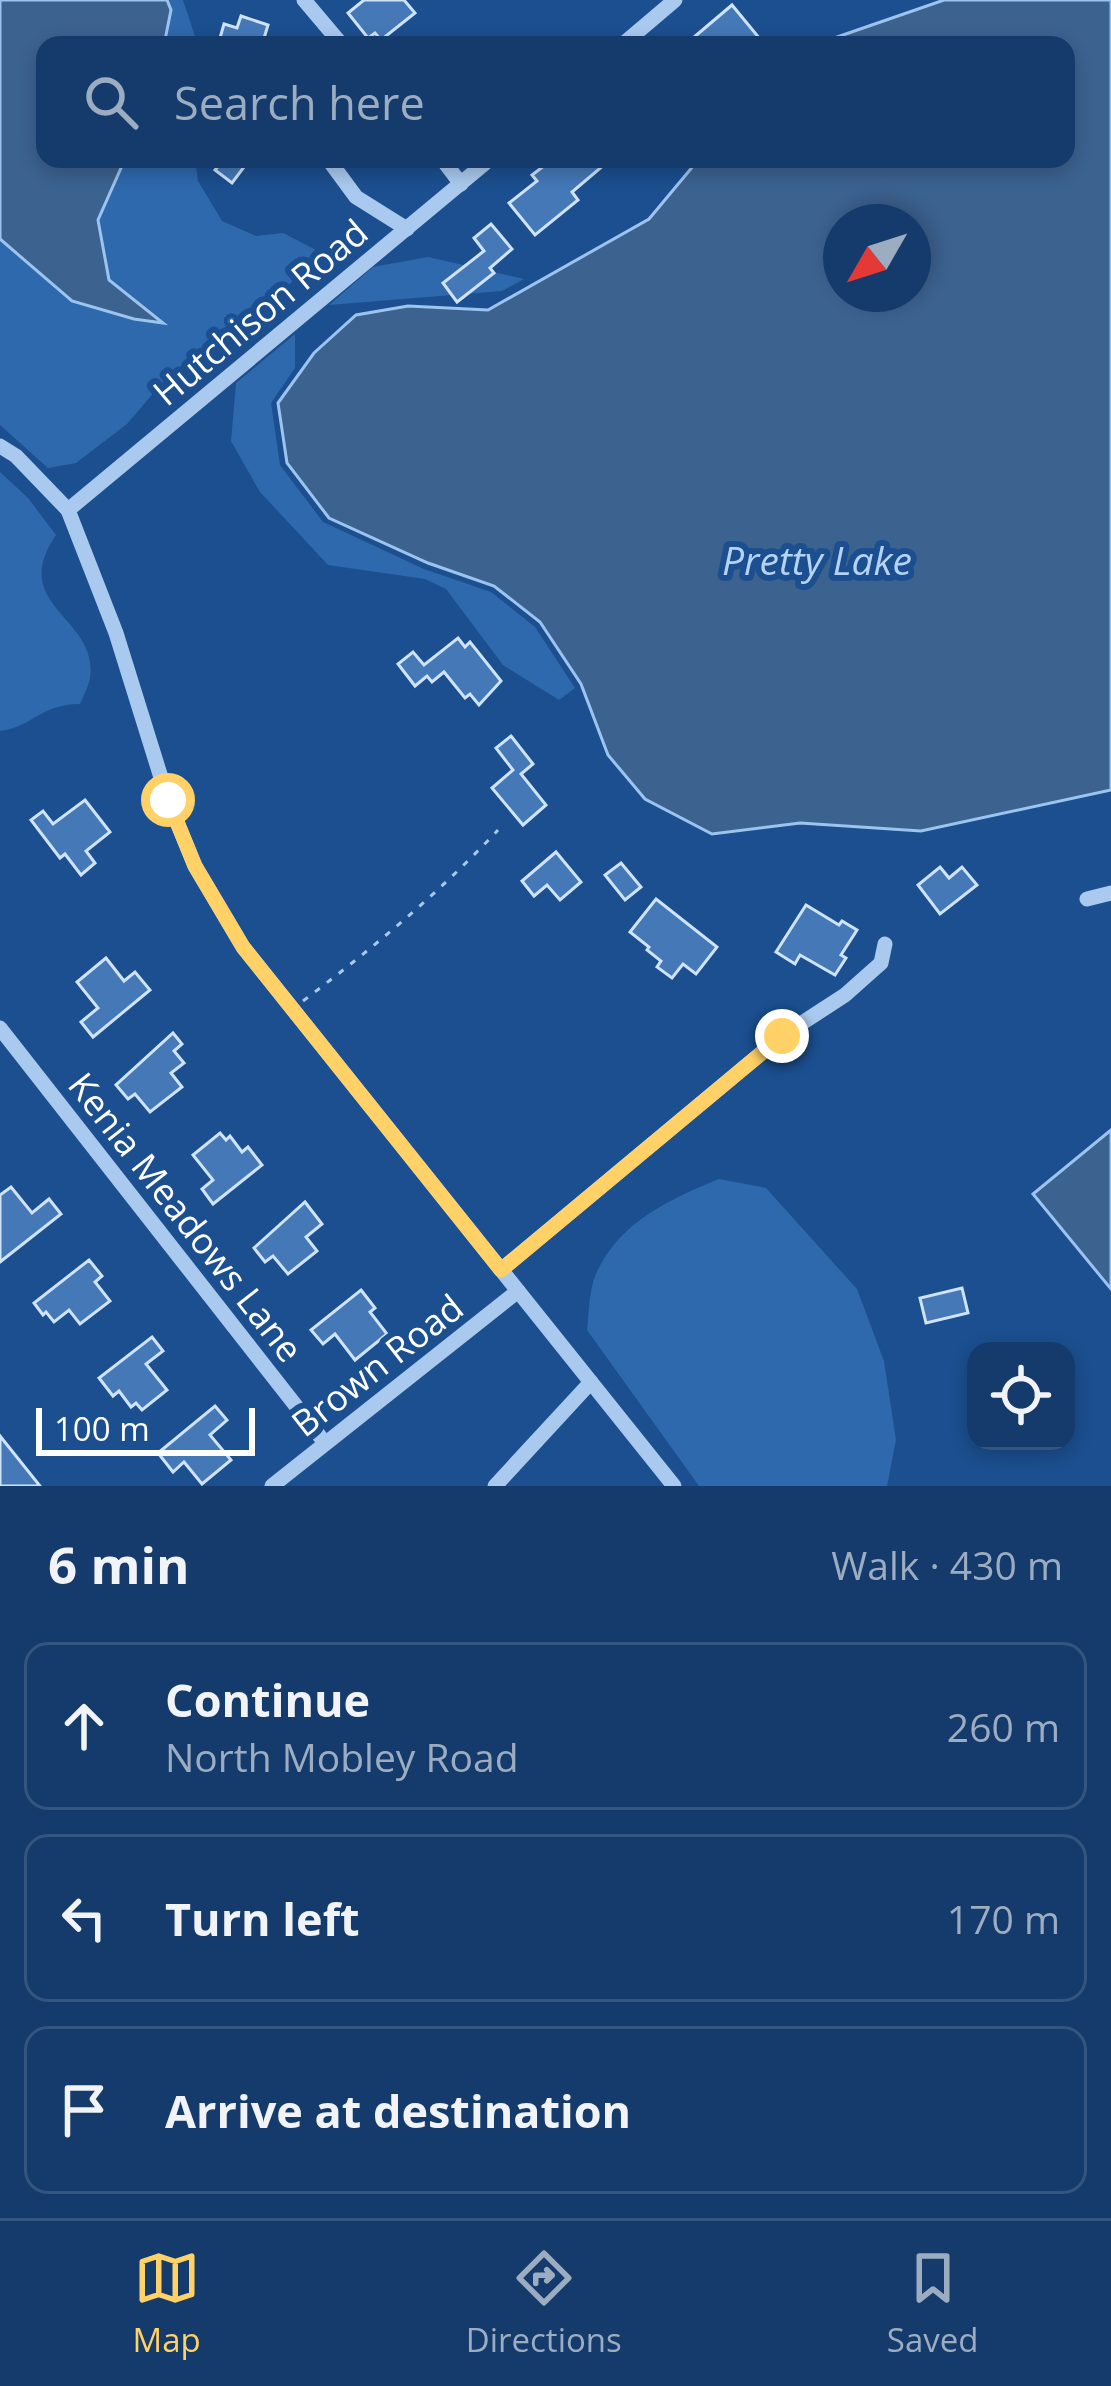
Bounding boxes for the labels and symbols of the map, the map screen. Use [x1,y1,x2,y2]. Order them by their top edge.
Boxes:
north arrow [823,204,931,312]
street label: Hutchison Road [142,208,378,416]
water label: Pretty Lake [722,533,912,586]
route start [141,773,195,827]
route end [755,1009,809,1063]
street label: Kenia Meadows Lane [58,1062,314,1372]
street label: Brown Road [281,1283,473,1447]
scale bar [36,1402,255,1455]

